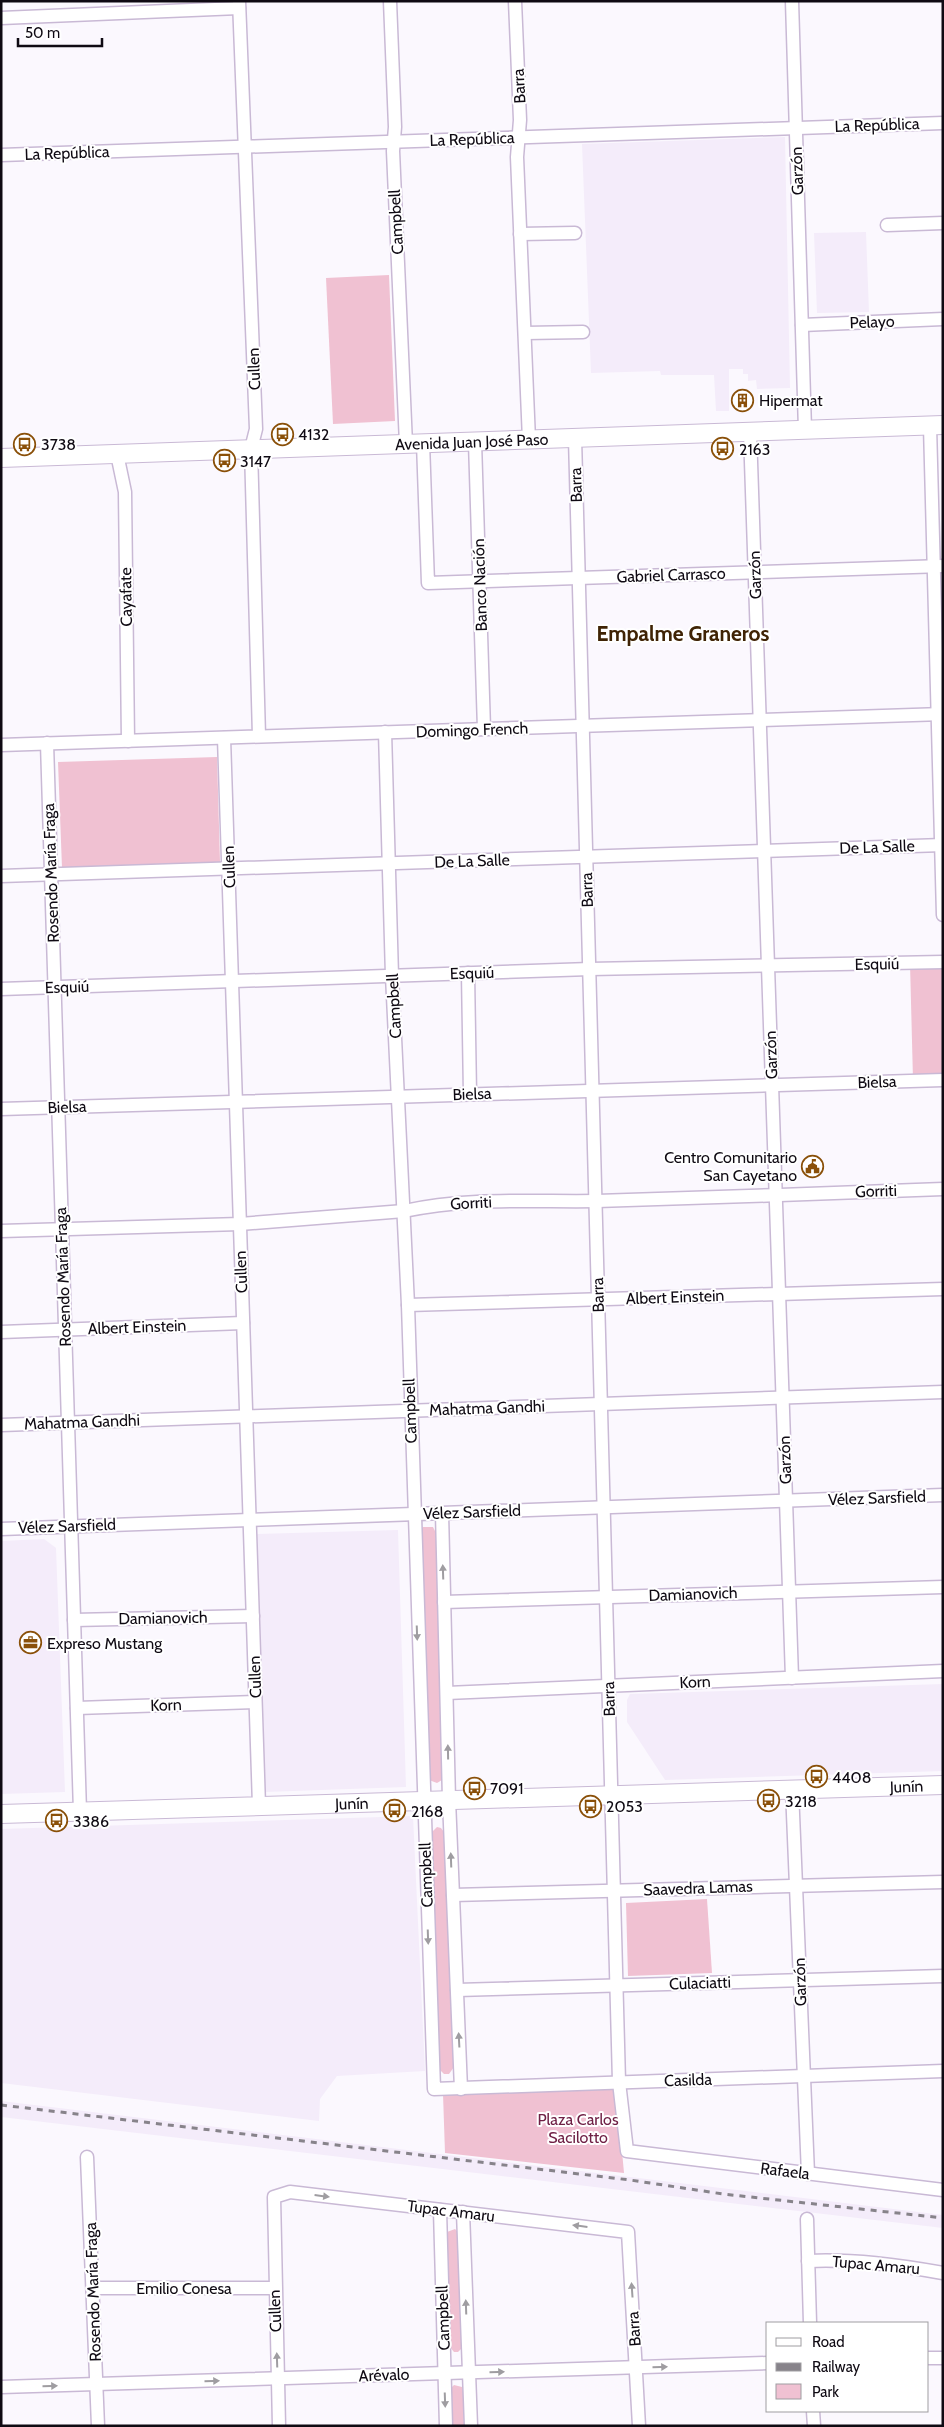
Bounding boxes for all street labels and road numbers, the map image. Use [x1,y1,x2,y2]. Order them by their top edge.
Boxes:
street label: Barra [509,68,529,104]
street label: La República [834,114,920,136]
street label: La República [429,128,515,150]
street label: La República [24,142,110,164]
street label: Garzón [787,146,807,196]
street label: Campbell [385,189,407,255]
street label: Pelayo [849,312,895,332]
street label: Cullen [244,347,264,391]
street label: Avenida Juan José Paso [395,429,549,454]
street label: Barra [566,467,586,503]
street label: Banco Nación [469,538,491,632]
street label: Garzón [745,550,765,600]
street label: Gabriel Carrasco [616,564,726,586]
street label: Cayafate [116,567,136,627]
street label: Domingo French [415,719,529,741]
street label: Rosendo María Fraga [39,803,63,943]
street label: De La Salle [839,836,915,858]
street label: Cullen [219,845,239,889]
street label: De La Salle [434,850,510,872]
street label: Barra [577,872,597,908]
street label: Esquiú [855,954,899,974]
street label: Esquiú [449,963,495,983]
street label: Campbell [383,973,405,1039]
street label: Esquiú [44,977,90,997]
street label: Garzón [761,1030,781,1080]
street label: Bielsa [857,1072,897,1092]
street label: Bielsa [452,1084,492,1104]
street label: Bielsa [47,1097,87,1117]
street label: Gorriti [855,1181,897,1201]
street label: Gorriti [450,1192,492,1214]
street label: Rosendo María Fraga [51,1207,75,1347]
street label: Cullen [231,1250,251,1294]
street label: Barra [588,1277,608,1313]
street label: Albert Einstein [625,1286,725,1308]
street label: Albert Einstein [87,1316,187,1338]
street label: Campbell [399,1378,421,1444]
street label: Mahatma Gandhi [429,1396,545,1420]
street label: Mahatma Gandhi [24,1410,140,1434]
street label: Garzón [775,1435,795,1485]
street label: Vélez Sarsfield [828,1487,926,1509]
street label: Vélez Sarsfield [423,1501,521,1523]
street label: Vélez Sarsfield [18,1515,116,1537]
street label: Damianovich [648,1583,738,1605]
street label: Damianovich [118,1608,208,1628]
street label: Cullen [245,1655,265,1699]
street label: Korn [679,1672,711,1692]
street label: Barra [599,1681,619,1717]
street label: Korn [150,1695,182,1715]
street label: Junín [888,1776,924,1796]
street label: Junín [334,1793,369,1813]
street label: Campbell [415,1842,437,1908]
street label: Saavedra Lamas [643,1877,753,1899]
street label: Garzón [790,1957,810,2007]
street label: Culaciatti [669,1972,731,1994]
street label: Casilda [664,2070,713,2090]
street label: Rafaela [759,2159,811,2183]
street label: Tupac Amaru [406,2196,496,2226]
street label: Rosendo María Fraga [81,2222,105,2362]
street label: Tupac Amaru [831,2252,921,2278]
street label: Emilio Conesa [136,2279,232,2298]
street label: Campbell [432,2285,454,2351]
street label: Cullen [265,2289,285,2333]
street label: Barra [623,2311,645,2347]
street label: Arévalo [358,2365,410,2385]

